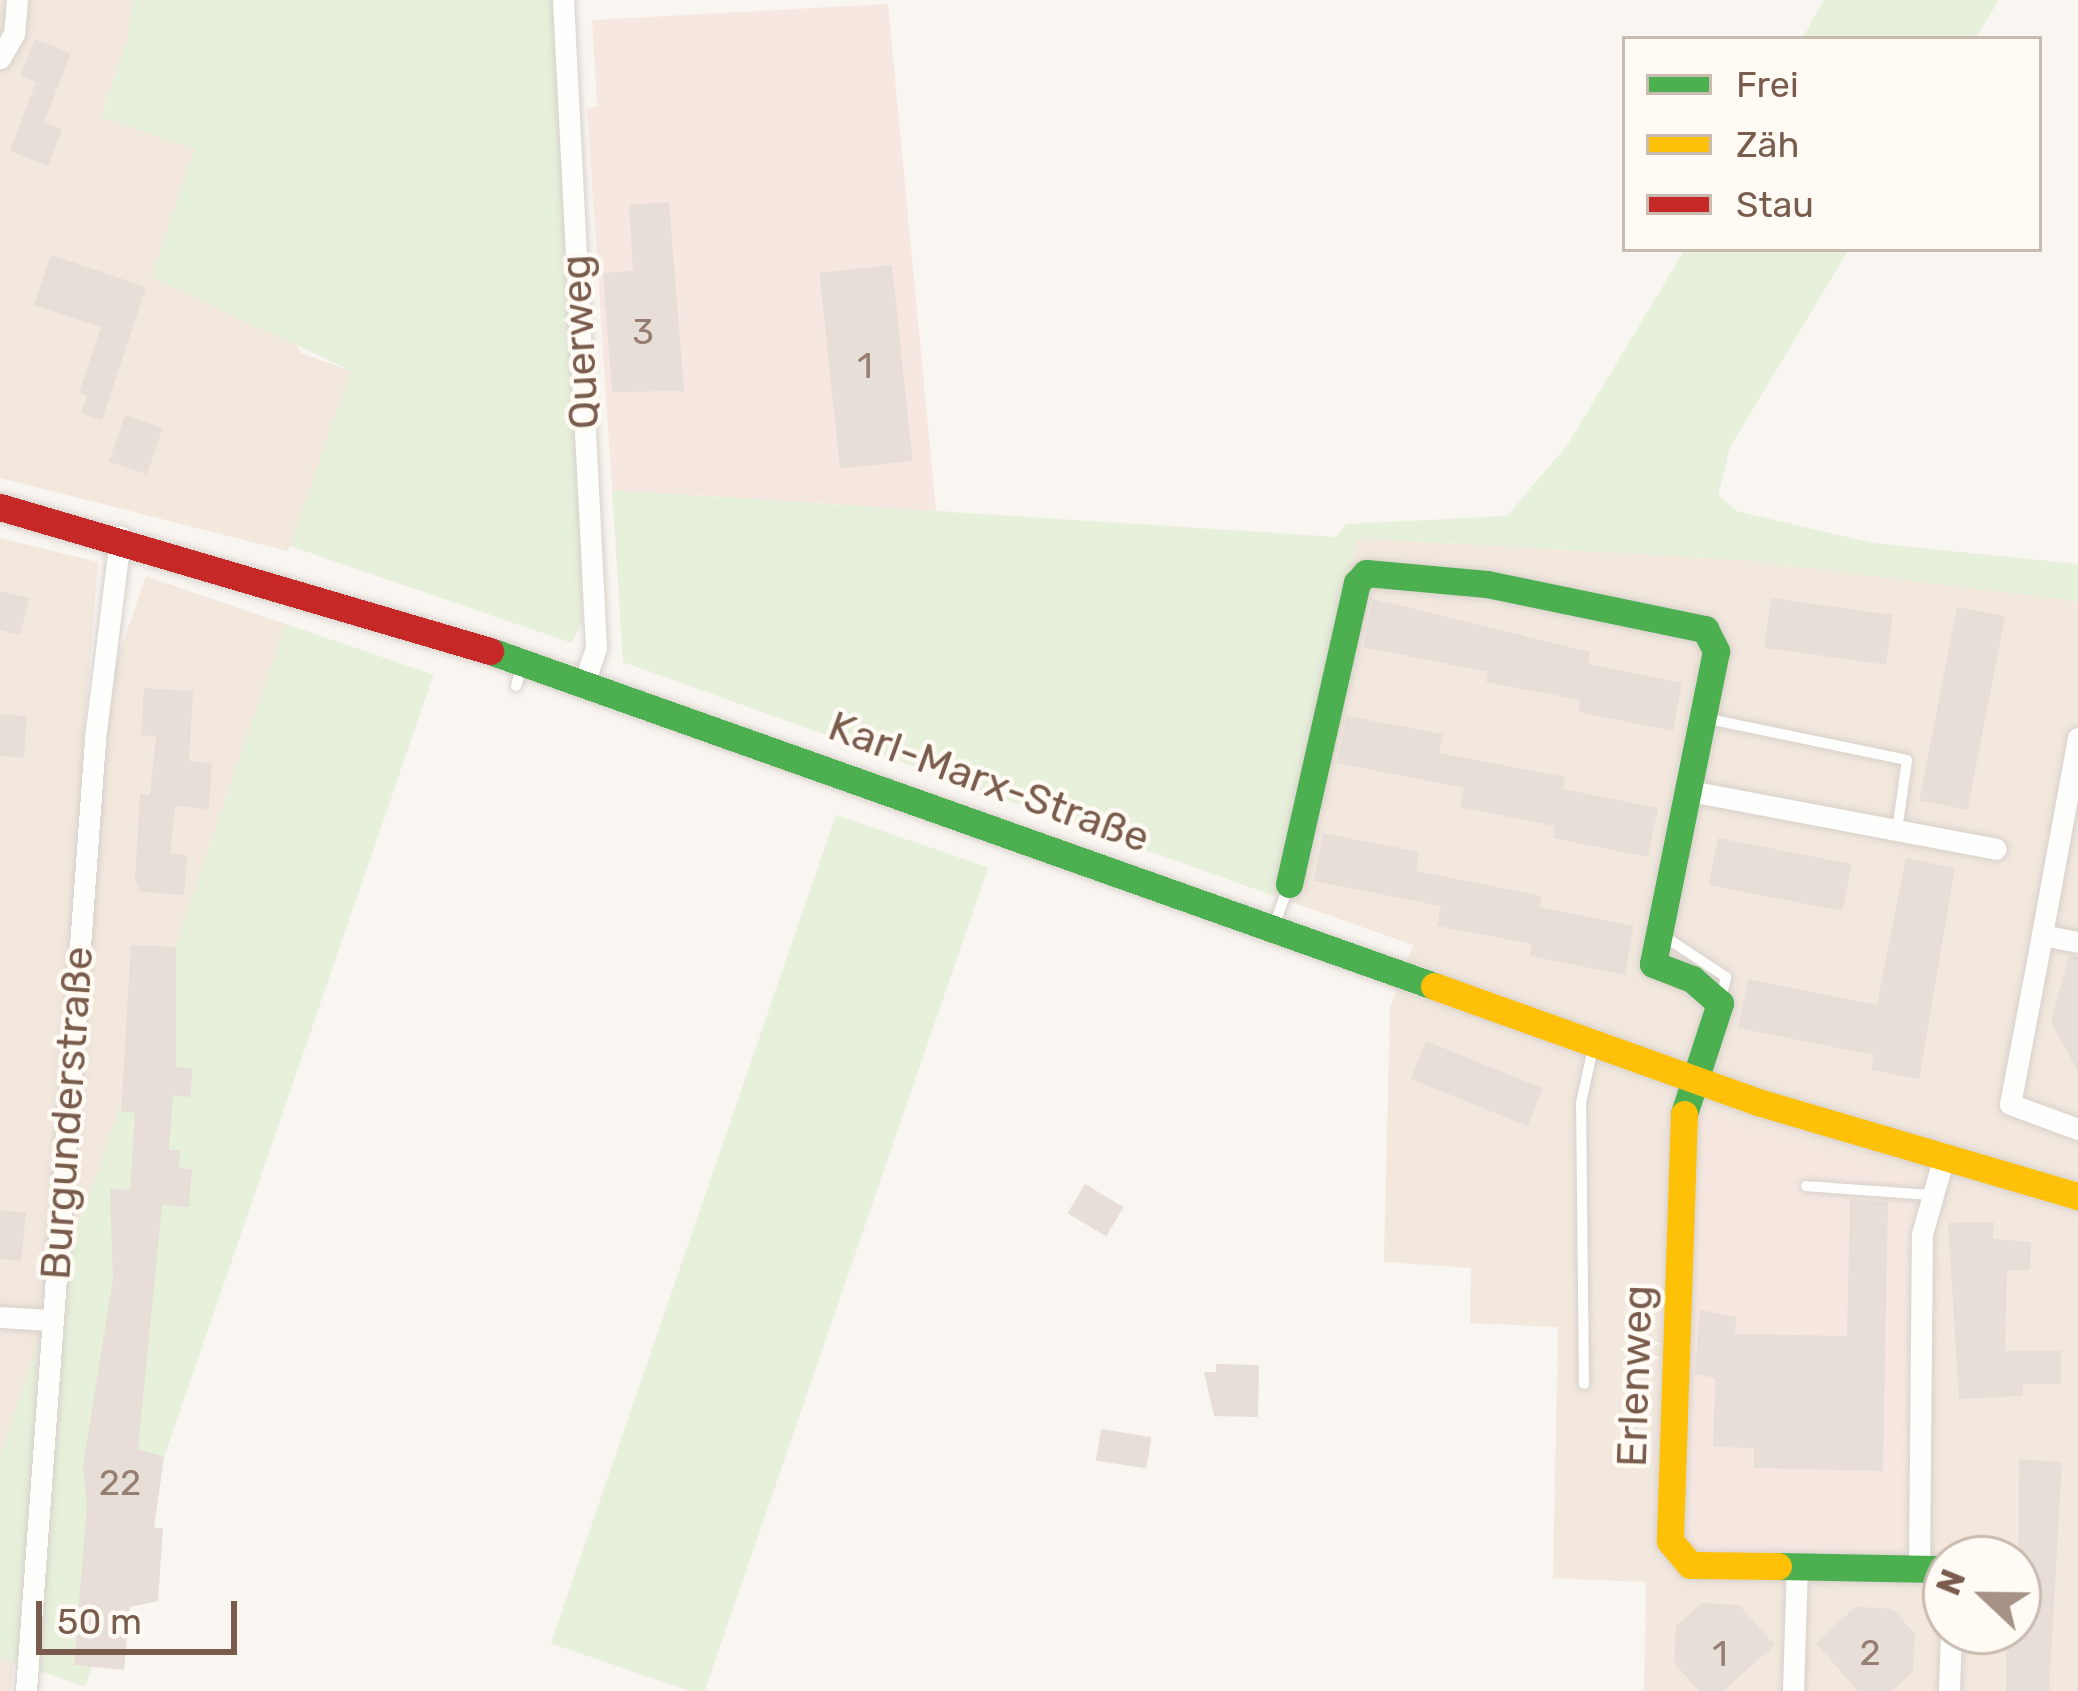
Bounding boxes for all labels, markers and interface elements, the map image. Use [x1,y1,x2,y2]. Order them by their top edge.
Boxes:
legend [1622,36,2042,252]
text: Frei [1736,63,1799,106]
text: Zäh [1736,123,1799,166]
text: Stau [1736,183,1814,226]
street label: Querweg [550,253,610,431]
house number: 3 [632,310,654,354]
house number: 1 [857,344,873,388]
street label: Karl-Marx-Straße [822,701,1156,863]
street label: Burgunderstraße [30,945,104,1281]
street label: Erlenweg [1607,1284,1663,1468]
house number: 22 [99,1461,141,1505]
north arrow [1922,1535,2042,1655]
text: N [1928,1564,1973,1601]
scale bar [42,1577,243,1651]
text: 50 m [57,1600,142,1643]
house number: 2 [1859,1631,1881,1675]
house number: 1 [1712,1632,1728,1676]

